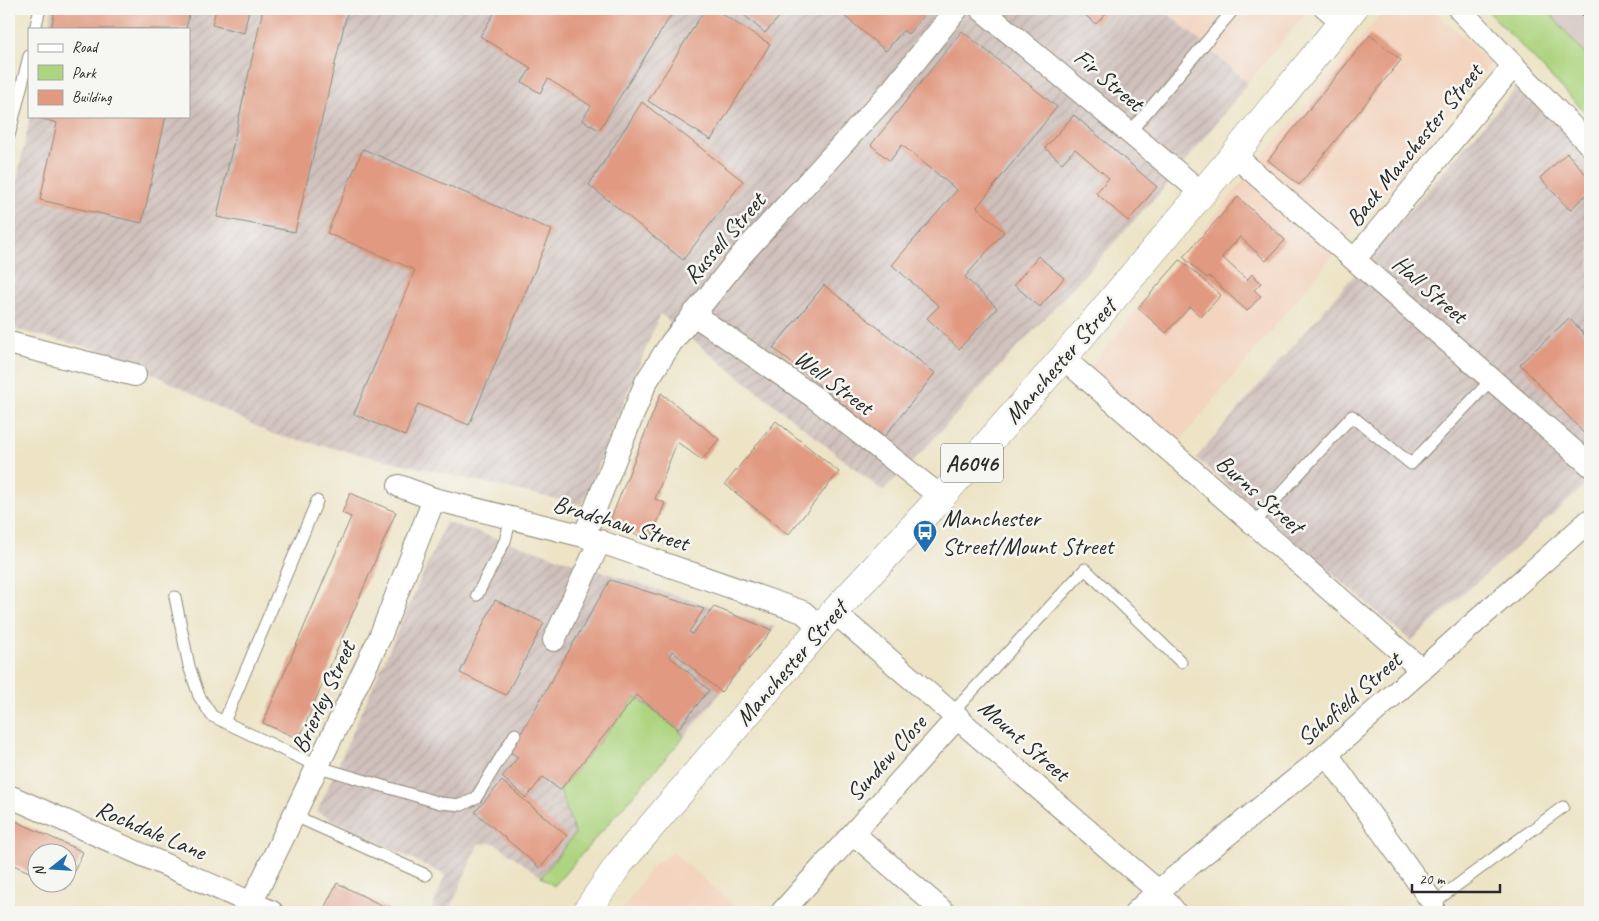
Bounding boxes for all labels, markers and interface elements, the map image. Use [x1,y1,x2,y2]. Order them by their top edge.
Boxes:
legend [28,28,190,118]
text: Road [72,38,99,57]
street label: Fir Street [1068,42,1152,119]
street label: Back Manchester Street [1339,56,1490,233]
text: Park [72,64,97,83]
text: Building [72,88,112,107]
street label: Russell Street [676,185,773,290]
street label: Hall Street [1386,248,1475,331]
street label: Manchester Street [997,290,1125,430]
street label: Well Street [789,343,881,423]
road number: A6046 [941,443,1003,482]
street label: Burns Street [1210,448,1312,542]
street label: Bradshaw Street [550,488,694,558]
place label: Manchester Street/Mount Street [942,503,1115,561]
bus stop icon: Manchester Street/Mount Street [912,519,938,553]
street label: Manchester Street [728,592,856,732]
street label: Brierley Street [284,635,363,758]
street label: Schofield Street [1290,644,1409,753]
street label: Mount Street [972,692,1077,789]
street label: Sundew Close [839,707,934,808]
street label: Rochdale Lane [91,793,213,867]
north arrow [28,844,78,894]
scale bar [1412,861,1499,893]
text: N [30,863,49,878]
text: 20 m [1419,870,1446,889]

